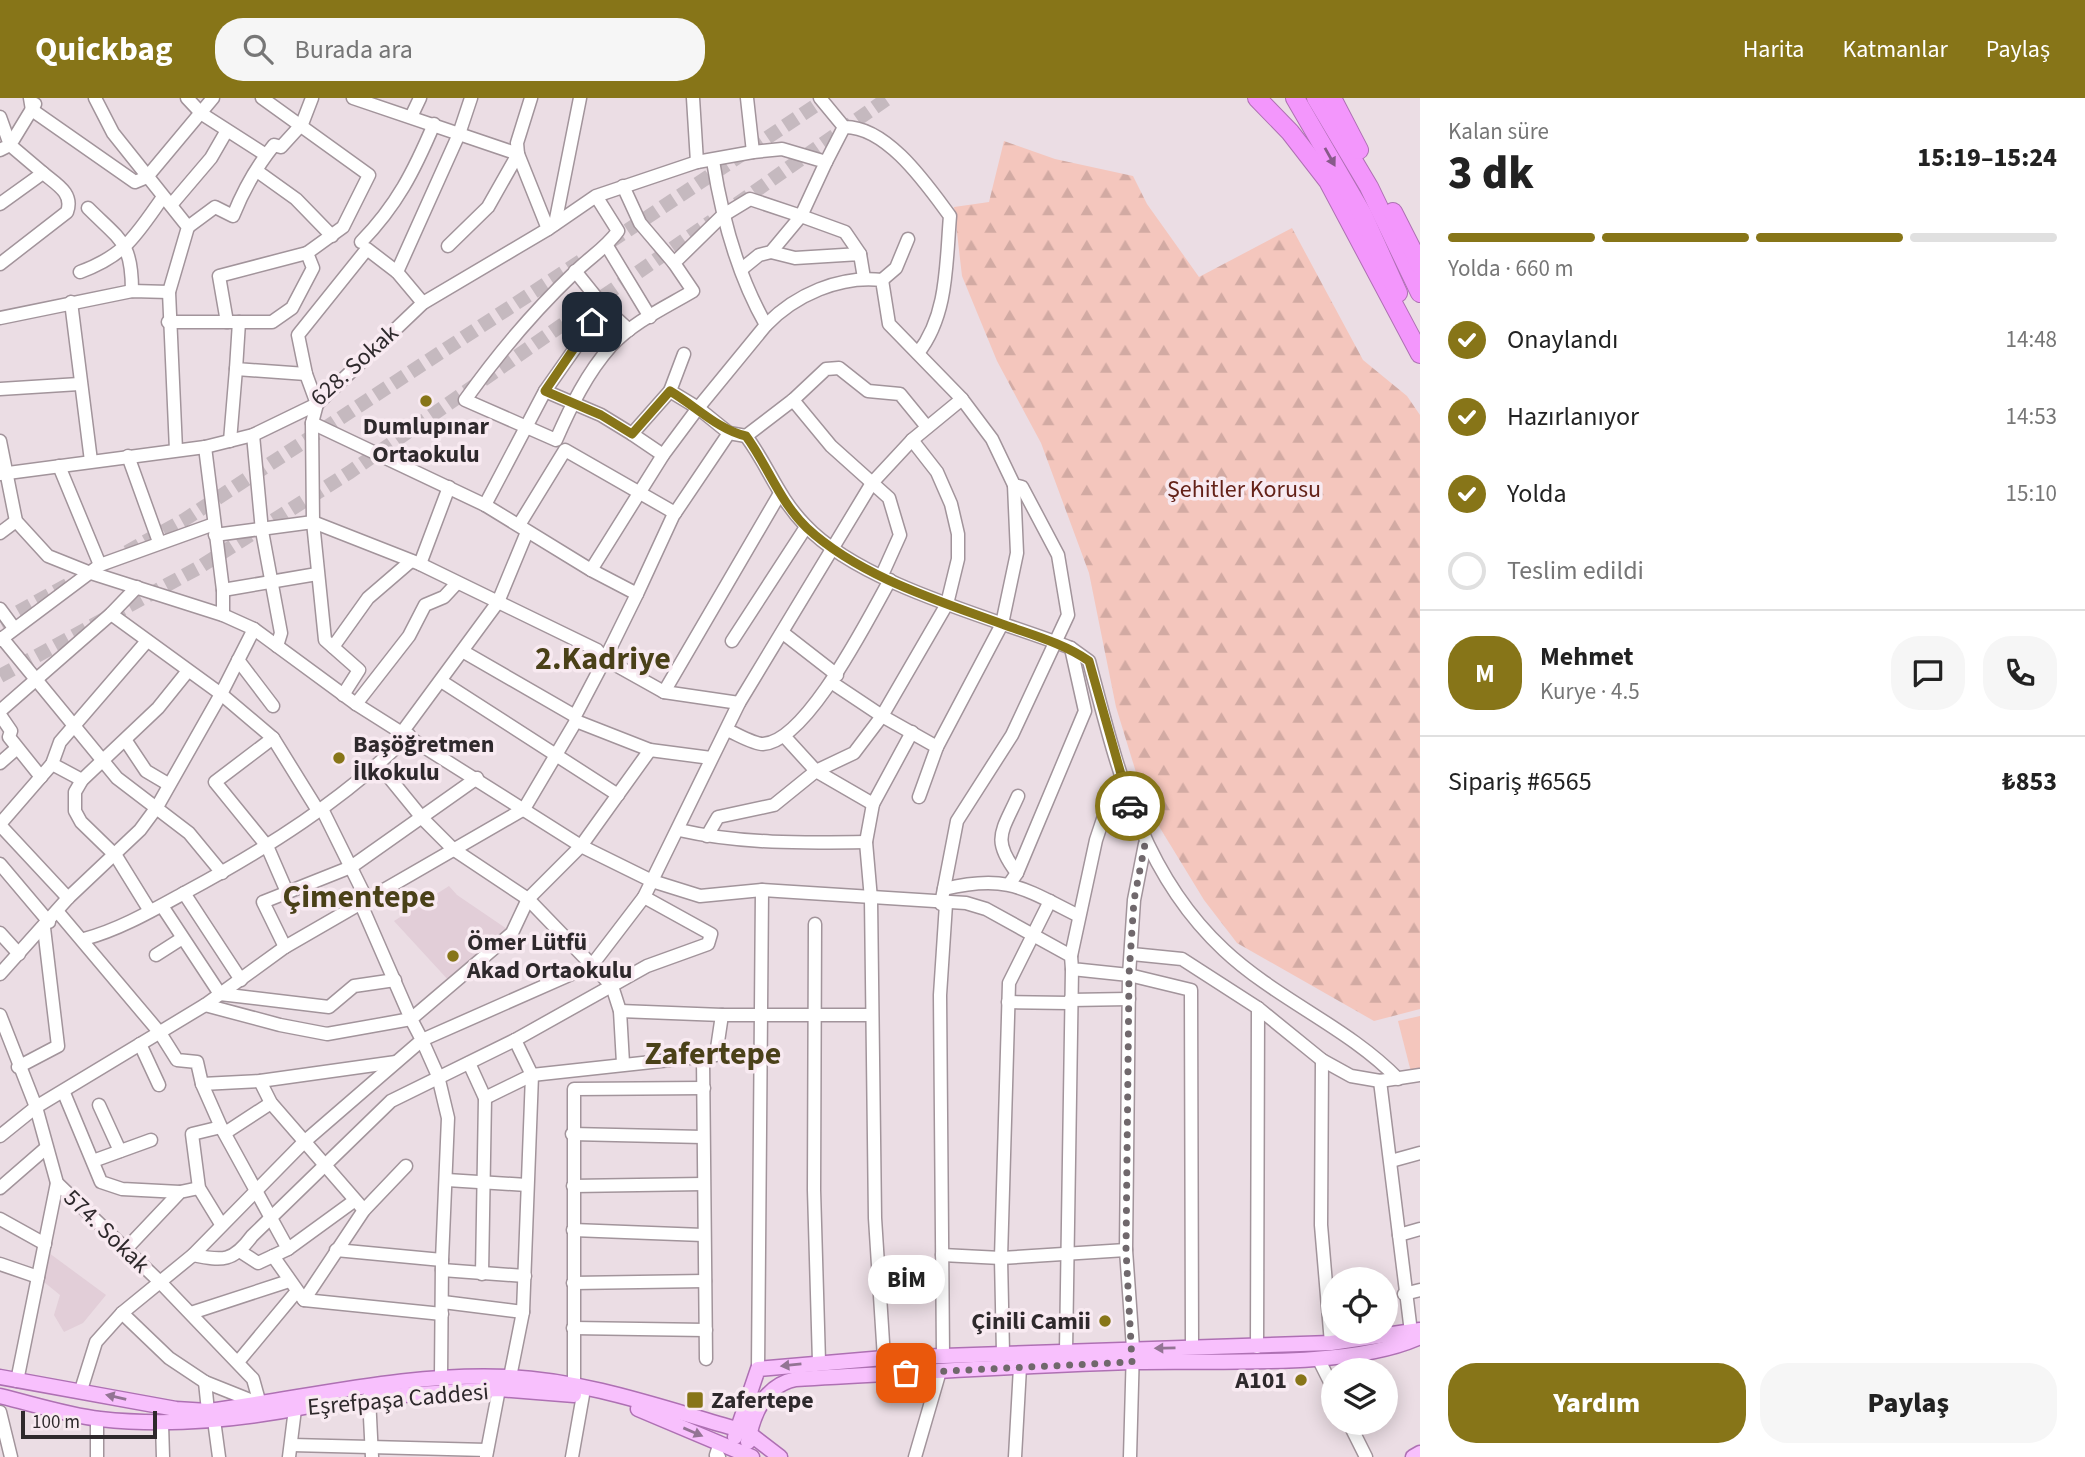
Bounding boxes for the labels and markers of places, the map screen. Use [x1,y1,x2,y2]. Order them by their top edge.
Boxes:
pin [562,292,622,352]
marker: Dumlupınar Ortaokulu [418,393,434,409]
place label: Dumlupınar Ortaokulu [363,409,490,472]
place label: Başöğretmen İlkokulu [353,727,494,790]
marker: Başöğretmen İlkokulu [331,750,347,766]
place label: Ömer Lütfü Akad Ortaokulu [466,925,632,988]
marker: Ömer Lütfü Akad Ortaokulu [445,948,461,964]
callout: BİM [867,1254,944,1303]
place label: Çinili Camii [971,1304,1091,1339]
marker: Çinili Camii [1097,1313,1113,1329]
pin [876,1343,936,1403]
place label: A101 [1234,1363,1287,1398]
marker: A101 [1293,1372,1309,1388]
place label: Zafertepe [711,1383,814,1418]
marker: Zafertepe [685,1390,705,1410]

